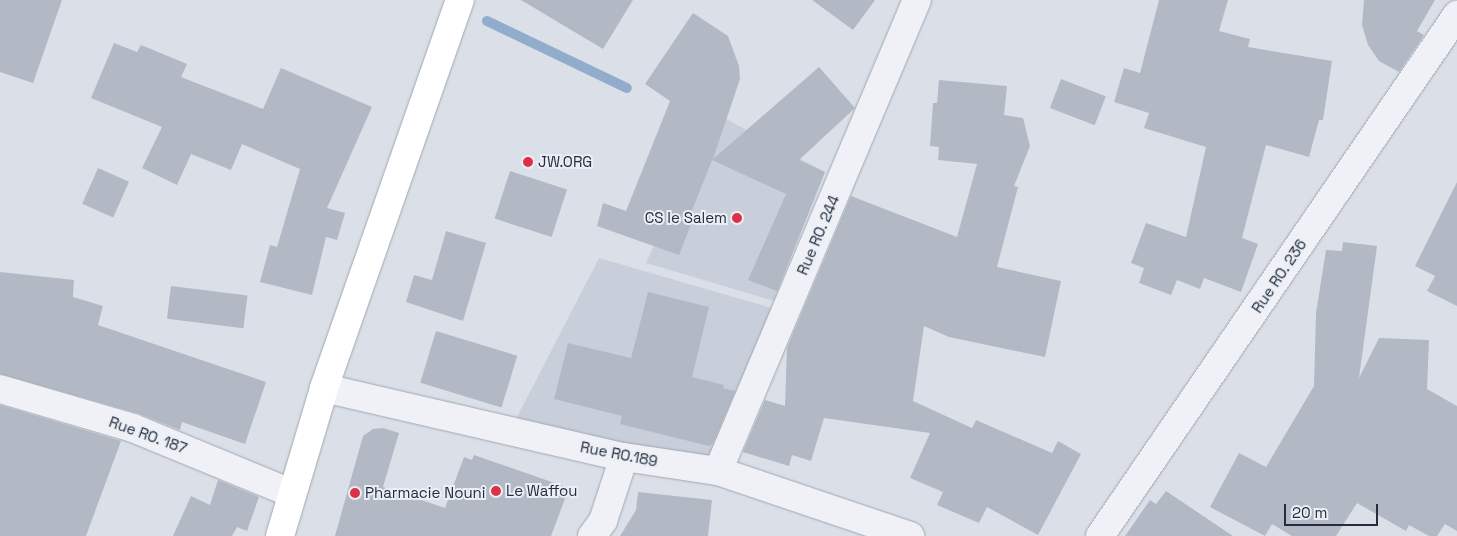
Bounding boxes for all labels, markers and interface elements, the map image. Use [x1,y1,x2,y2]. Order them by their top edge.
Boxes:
place label: JW.ORG [538,153,592,171]
marker: JW.ORG [522,156,534,168]
street label: Rue RO. 244 [793,192,843,278]
place label: CS le Salem [645,209,727,227]
marker: CS le Salem [731,212,743,224]
street label: Rue RO. 236 [1248,236,1310,316]
street label: Rue RO. 187 [106,413,190,457]
street label: Rue RO.189 [579,438,659,470]
place label: Le Waffou [506,482,578,500]
place label: Pharmacie Nouni [365,484,485,502]
marker: Le Waffou [490,485,502,497]
marker: Pharmacie Nouni [349,487,361,499]
scale bar [1287,494,1381,526]
text: 20 m [1292,503,1327,522]

